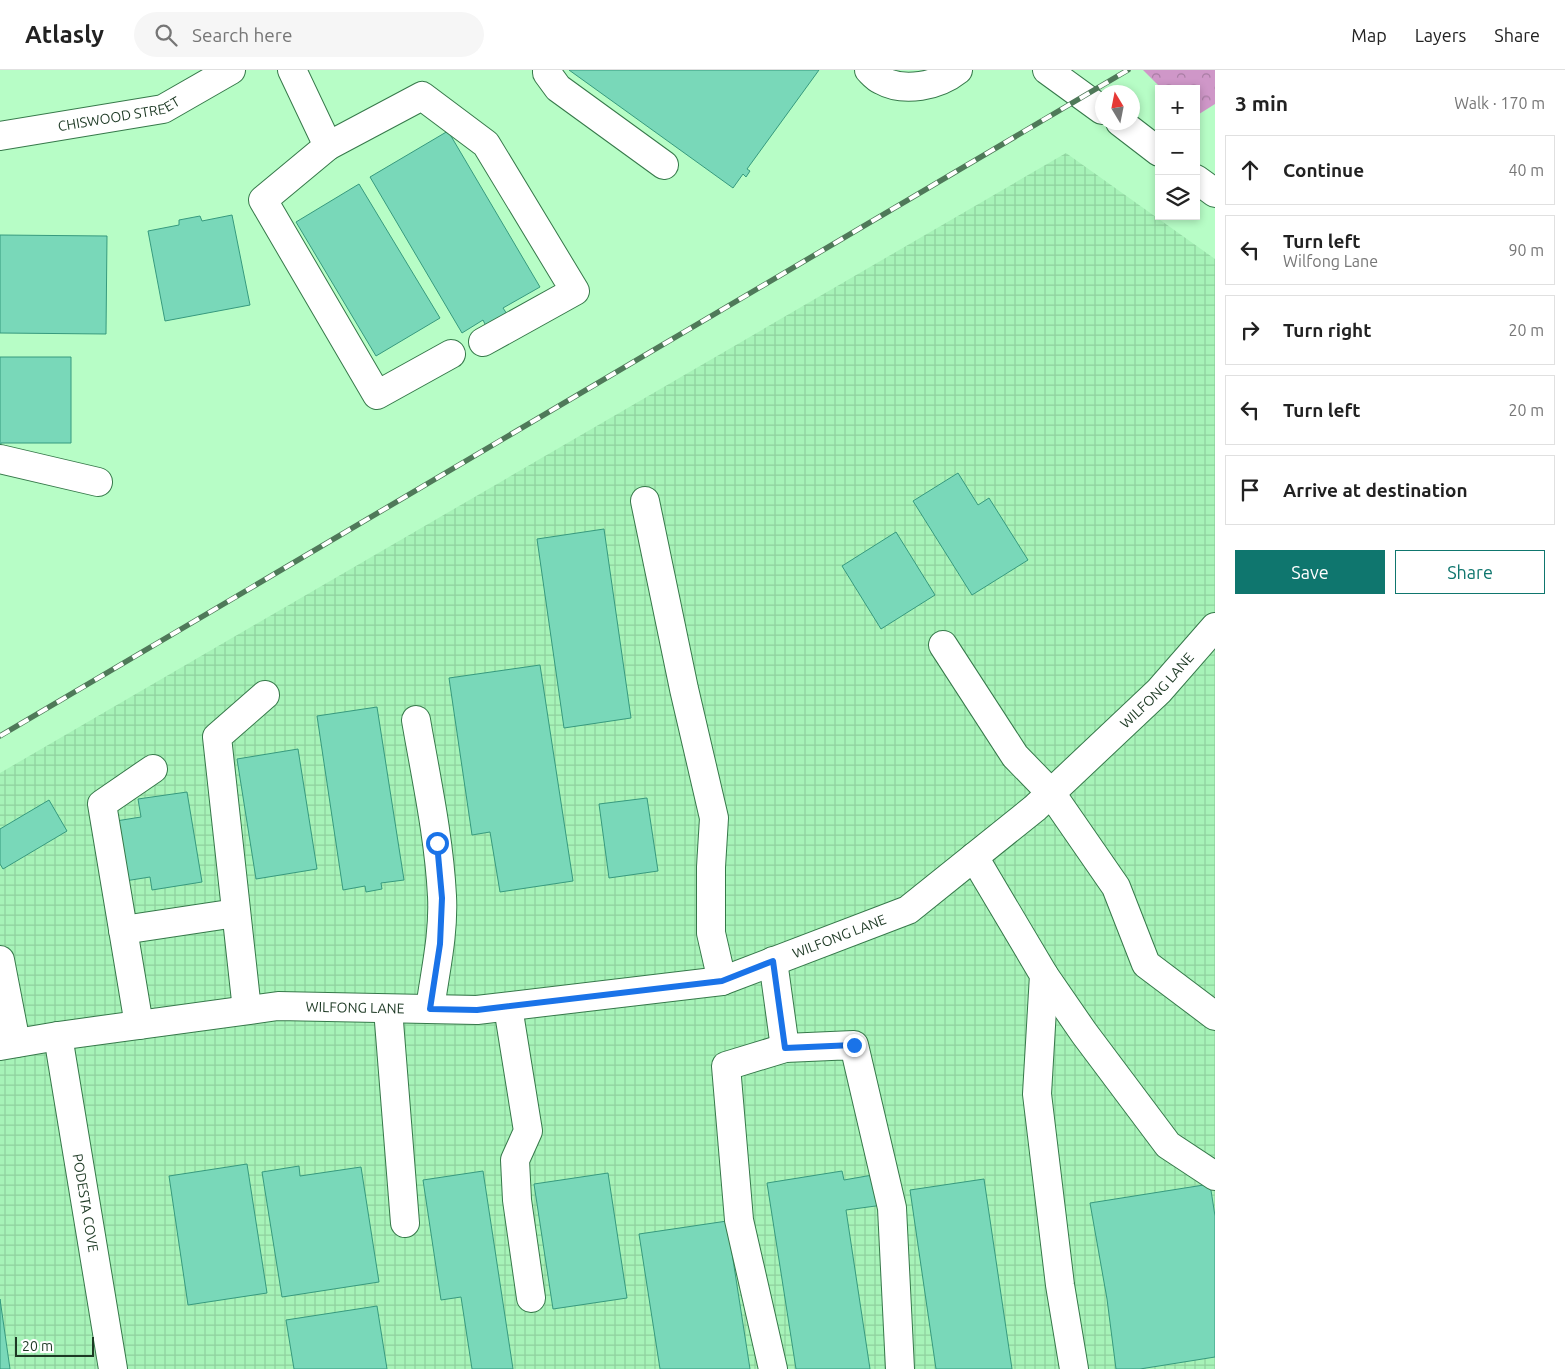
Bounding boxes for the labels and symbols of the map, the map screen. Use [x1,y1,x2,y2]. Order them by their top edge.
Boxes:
north arrow [1095,85,1140,130]
street label: CHISWOOD STREET [57,93,183,134]
street label: WILFONG LANE [1117,649,1197,732]
route start [426,832,449,855]
street label: WILFONG LANE [790,911,888,961]
street label: WILFONG LANE [305,999,405,1017]
route end [843,1034,866,1057]
street label: PODESTA COVE [70,1152,102,1253]
scale bar [15,1334,94,1357]

